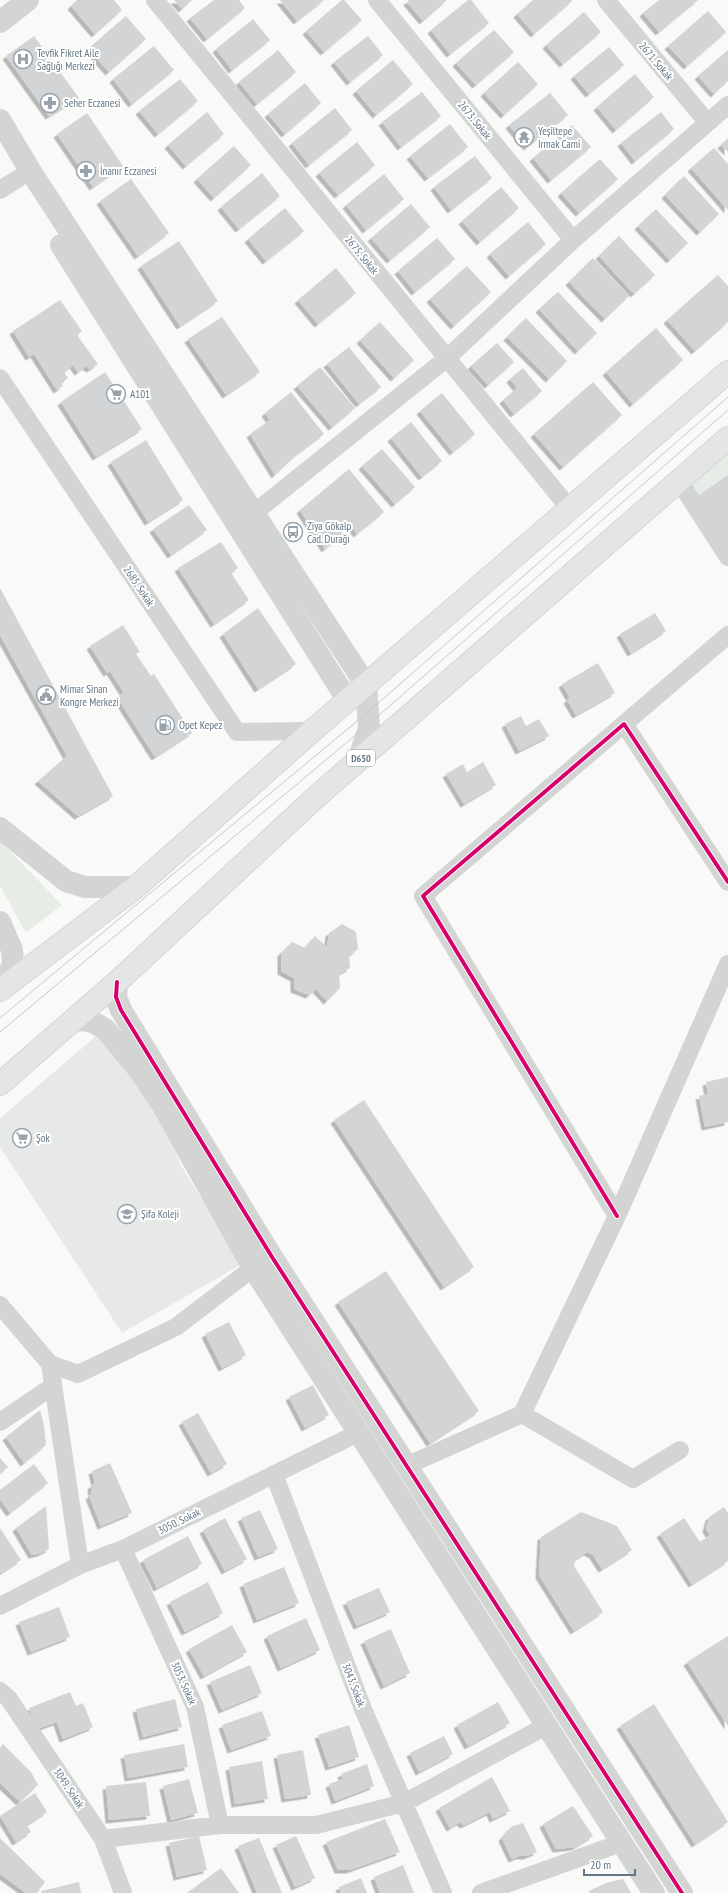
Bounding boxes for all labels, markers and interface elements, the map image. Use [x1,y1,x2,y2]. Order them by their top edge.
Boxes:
street label: 2671. Sokak [636,39,677,84]
place label: Tevfik Fikret Aile Sağlığı Merkezi [37,46,100,73]
hospital icon: Tevfik Fikret Aile Sağlığı Merkezi [12,48,34,70]
pharmacy icon: Seher Eczanesi [39,92,61,114]
place label: Seher Eczanesi [64,96,120,110]
street label: 2673. Sokak [455,98,495,143]
place label: Yeşiltepe Irmak Cami [538,124,580,151]
temple icon: Yeşiltepe Irmak Cami [513,126,535,148]
pharmacy icon: İnanır Eczanesi [75,160,97,182]
place label: İnanır Eczanesi [100,164,157,178]
street label: 2675. Sokak [342,233,382,278]
supermarket icon: A101 [105,383,127,405]
place label: A101 [130,387,150,401]
place label: Ziya Gökalp Cad. Durağı [307,519,351,546]
bus stop icon: Ziya Gökalp Cad. Durağı [282,521,304,543]
street label: 2685. Sokak [120,563,158,609]
place label: Mimar Sinan Kongre Merkezi [60,682,119,709]
public building icon: Mimar Sinan Kongre Merkezi [35,684,57,706]
fuel station icon: Opet Kepez [154,714,176,736]
place label: Opet Kepez [179,718,223,732]
road number: D650 [347,750,375,766]
supermarket icon: Şok [11,1127,33,1149]
place label: Şok [36,1131,50,1145]
school or university icon: Şifa Koleji [116,1203,138,1225]
place label: Şifa Koleji [141,1207,179,1221]
street label: 3050. Sokak [155,1504,203,1537]
street label: 3053. Sokak [168,1659,200,1707]
street label: 3043. Sokak [339,1661,369,1710]
street label: 3049. Sokak [50,1765,88,1811]
scale bar [584,1851,635,1877]
text: 20 m [590,1857,611,1872]

